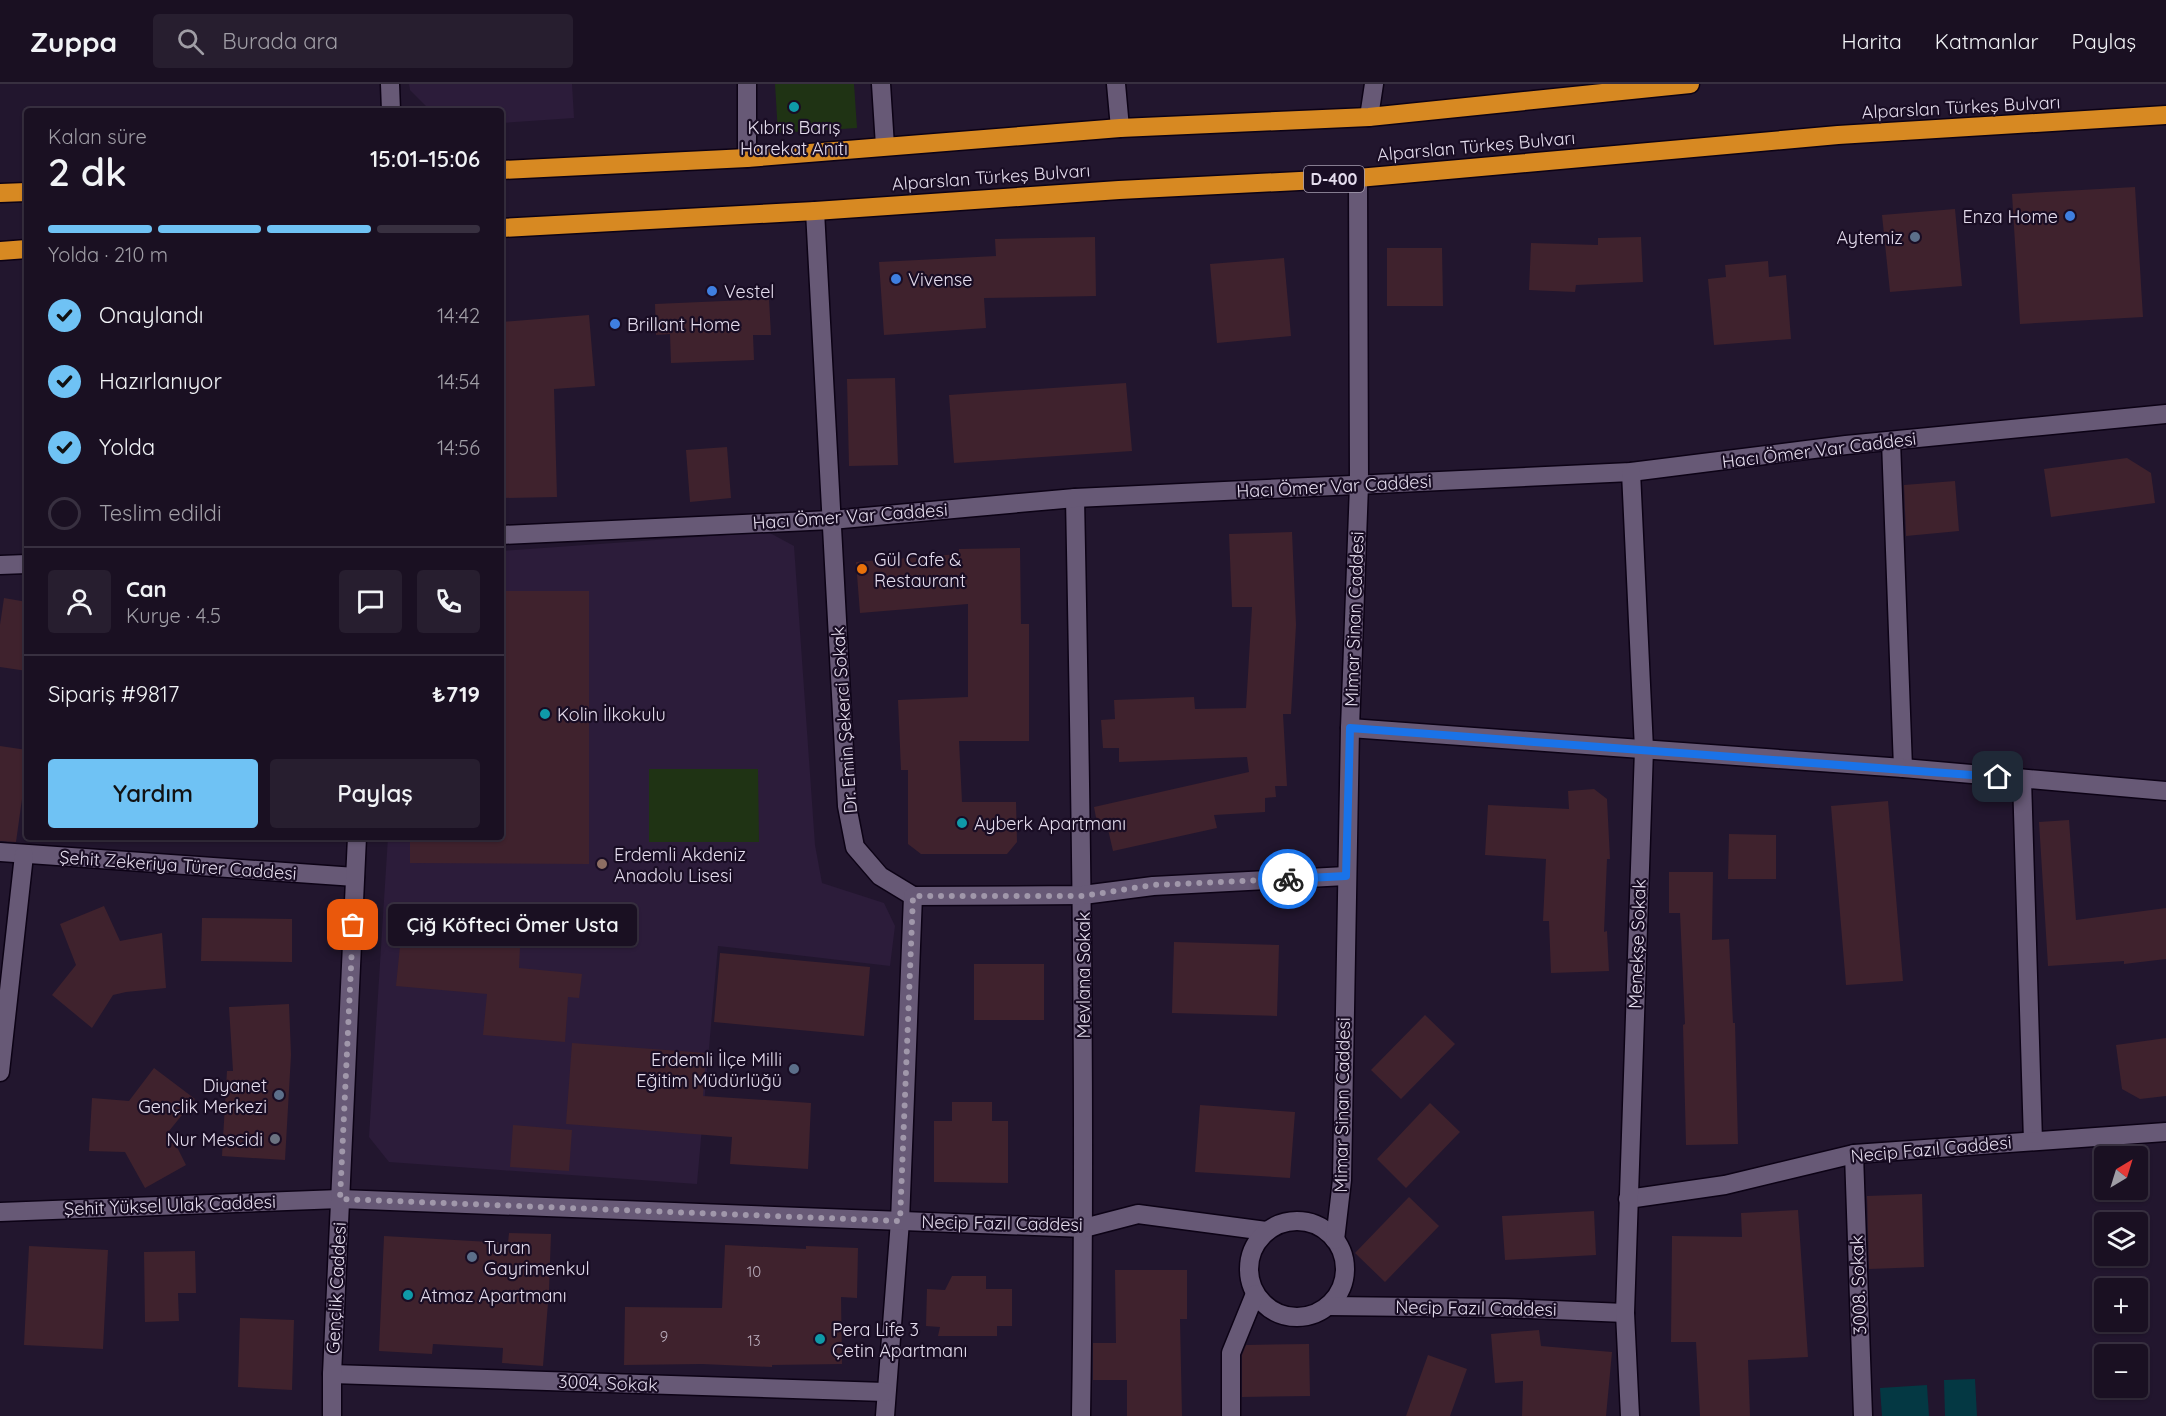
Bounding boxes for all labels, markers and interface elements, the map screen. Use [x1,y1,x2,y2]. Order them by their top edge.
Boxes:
search box [153,14,573,68]
text: Zuppa [30,24,117,59]
icon: search [174,25,207,58]
text: Burada ara [222,27,338,55]
text: Harita [1842,28,1902,54]
text: Katmanlar [1935,28,2039,54]
text: Paylaş [2072,28,2136,54]
street label: Alparslan Türkeş Bulvarı [1861,90,2061,124]
marker: Kıbrıs Barış Harekat Anıtı [787,100,801,114]
place label: Kıbrıs Barış Harekat Anıtı [740,116,848,160]
text: Kalan süre [48,124,147,149]
street label: Alparslan Türkeş Bulvarı [1376,126,1576,166]
text: 15:01–15:06 [370,145,480,173]
text: 2 dk [48,147,127,196]
street label: Alparslan Türkeş Bulvarı [891,159,1091,195]
road number: D-400 [1304,166,1364,192]
place label: Enza Home [1963,205,2058,228]
marker: Enza Home [2063,209,2077,223]
place label: Aytemiz [1837,226,1903,249]
marker: Aytemiz [1908,230,1922,244]
text: Yolda · 210 m [48,242,168,267]
place label: Vivense [908,268,972,291]
marker: Vivense [889,272,903,286]
place label: Vestel [724,280,775,303]
marker: Vestel [705,284,719,298]
icon: check [48,299,81,332]
text: Onaylandı [99,301,204,329]
text: 14:42 [437,303,480,328]
place label: Brillant Home [627,313,741,336]
marker: Brillant Home [608,317,622,331]
icon: check [48,365,81,398]
text: Hazırlanıyor [99,367,222,395]
text: 14:54 [437,369,480,394]
street label: Hacı Ömer Var Caddesi [1721,427,1917,473]
icon: check [48,431,81,464]
text: Yolda [99,433,155,461]
text: 14:56 [437,435,480,460]
street label: Hacı Ömer Var Caddesi [1236,469,1432,503]
street label: Hacı Ömer Var Caddesi [752,498,948,534]
text: Teslim edildi [99,499,222,527]
street label: Mimar Sinan Caddesi [1339,531,1369,707]
place label: Gül Cafe & Restaurant [874,548,966,592]
marker: Gül Cafe & Restaurant [855,562,869,576]
button: person [48,570,111,633]
button: chat [339,570,402,633]
button: phone [417,570,480,633]
text: Can [126,575,167,603]
text: Kurye · 4.5 [126,603,221,628]
street label: Dr. Emin Şekerci Sokak [826,626,862,814]
text: Sipariş #9817 [48,680,179,708]
text: ₺719 [432,680,480,708]
place label: Kolin İlkokulu [557,703,666,726]
marker: Kolin İlkokulu [538,707,552,721]
pin [1972,751,2023,802]
button: Yardım [48,759,258,828]
button: Paylaş [270,759,480,828]
icon: home [1981,760,2014,793]
place label: Ayberk Apartmanı [974,812,1126,835]
marker: Ayberk Apartmanı [955,816,969,830]
place label: Erdemli Akdeniz Anadolu Lisesi [614,843,746,887]
street label: Şehit Zekeriya Türer Caddesi [59,845,297,885]
courier [1258,849,1318,909]
marker: Erdemli Akdeniz Anadolu Lisesi [595,857,609,871]
icon: bike [1272,863,1305,896]
street label: Menekşe Sokak [1623,879,1651,1009]
pin [327,899,378,950]
callout: Çiğ Köfteci Ömer Usta [389,904,638,946]
icon: bag [336,908,369,941]
text: Çiğ Köfteci Ömer Usta [406,912,619,937]
street label: Mevlana Sokak [1072,912,1095,1038]
street label: Mimar Sinan Caddesi [1329,1017,1355,1193]
place label: Erdemli İlçe Milli Eğitim Müdürlüğü [636,1048,782,1092]
marker: Erdemli İlçe Milli Eğitim Müdürlüğü [787,1062,801,1076]
place label: Diyanet Gençlik Merkezi [138,1074,267,1118]
marker: Diyanet Gençlik Merkezi [272,1088,286,1102]
place label: Nur Mescidi [166,1128,263,1151]
street label: Necip Fazıl Caddesi [1850,1131,2012,1167]
marker: Nur Mescidi [268,1132,282,1146]
north arrow [2094,1146,2148,1200]
map controls [2094,1146,2148,1398]
street label: Şehit Yüksel Ulak Caddesi [64,1190,276,1220]
street label: Necip Fazıl Caddesi [921,1210,1083,1236]
button: layers [2094,1212,2148,1266]
street label: Gençlik Caddesi [321,1222,351,1354]
street label: 3008. Sokak [1845,1235,1871,1335]
place label: Turan Gayrimenkul [484,1236,590,1280]
marker: Turan Gayrimenkul [465,1250,479,1264]
house number: 10 [747,1262,761,1281]
button: + [2094,1278,2148,1332]
place label: Atmaz Apartmanı [420,1284,567,1307]
marker: Atmaz Apartmanı [401,1288,415,1302]
street label: Necip Fazıl Caddesi [1395,1295,1557,1321]
place label: Pera Life 3 Çetin Apartmanı [832,1318,967,1362]
house number: 9 [660,1327,668,1346]
house number: 13 [747,1331,761,1350]
marker: Pera Life 3 Çetin Apartmanı [813,1332,827,1346]
button: − [2094,1344,2148,1398]
street label: 3004. Sokak [558,1370,658,1396]

